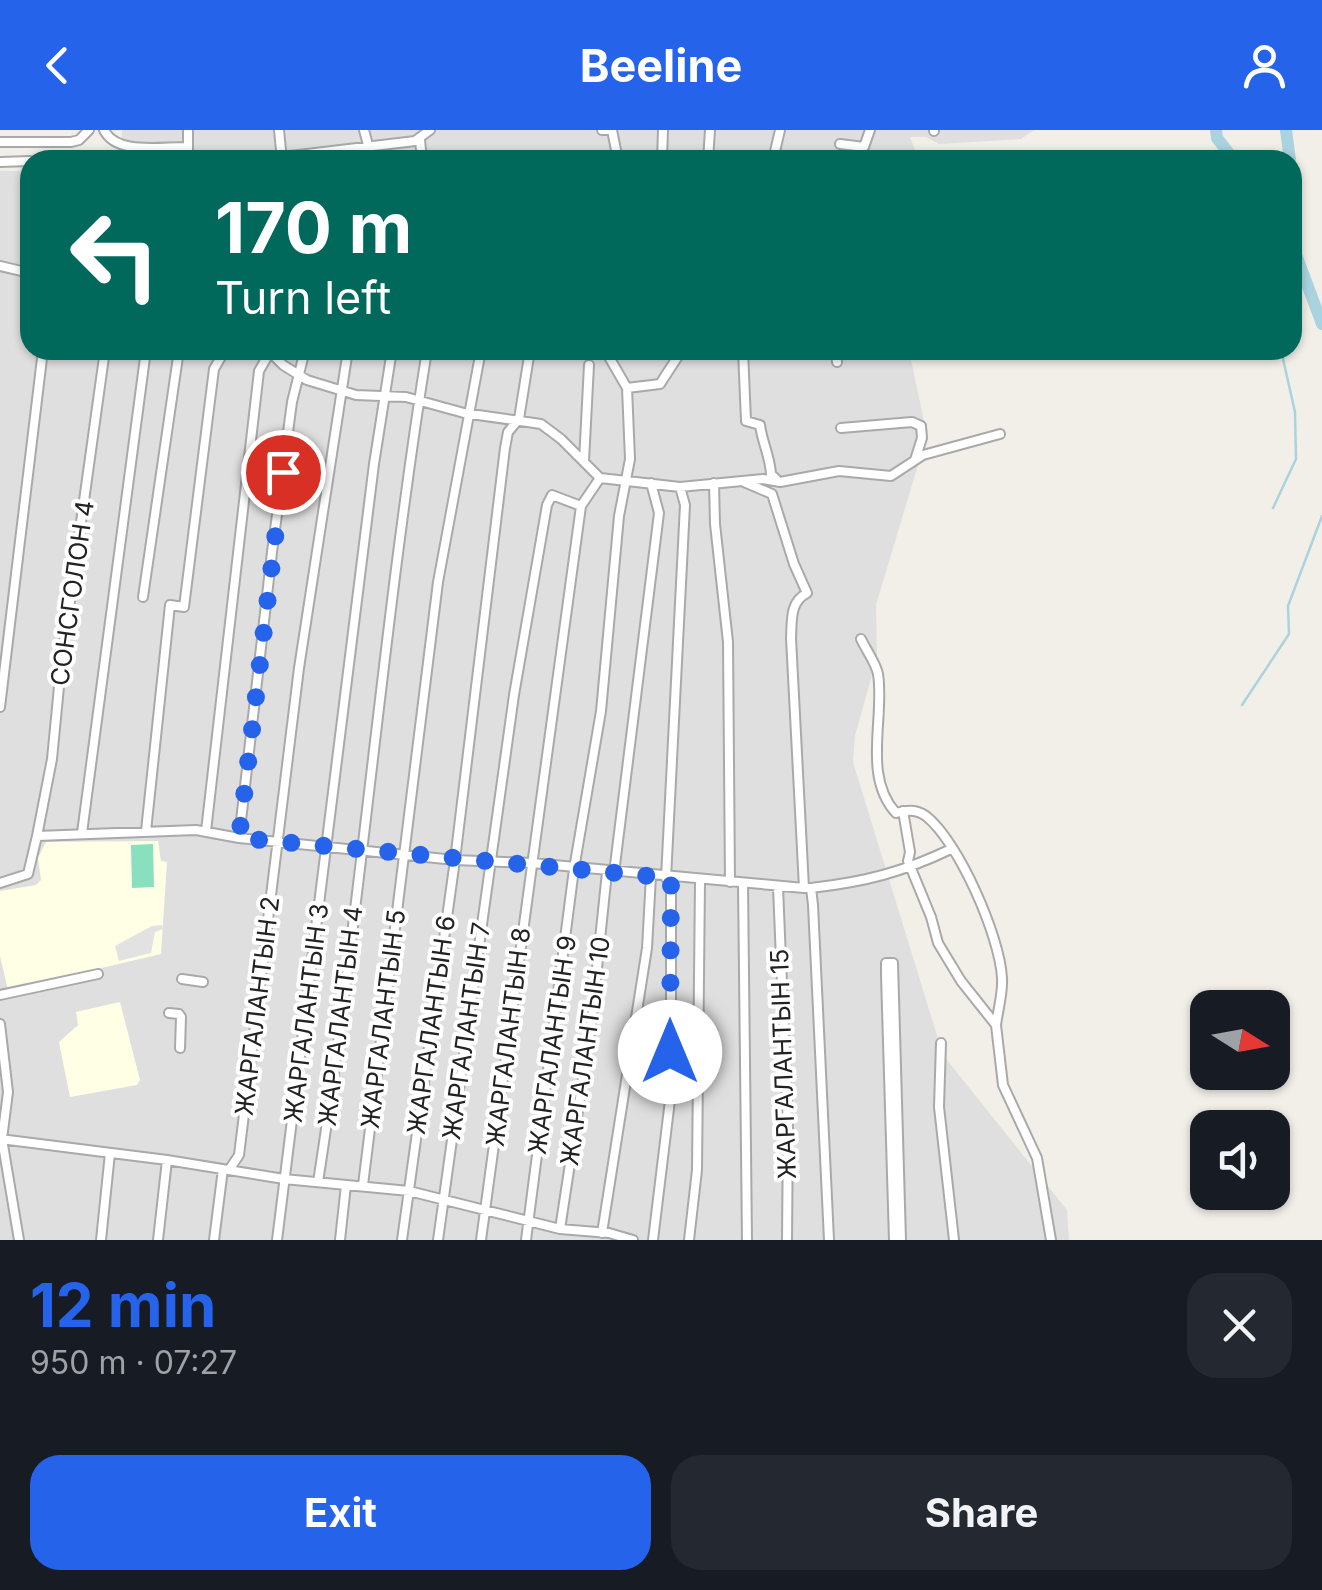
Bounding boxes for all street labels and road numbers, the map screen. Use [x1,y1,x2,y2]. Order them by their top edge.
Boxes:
street label: СОНСГОЛОН 4 [44,499,100,687]
street label: ЖАРГАЛАНТЫН 2 [229,895,285,1117]
street label: ЖАРГАЛАНТЫН 3 [278,902,334,1124]
street label: ЖАРГАЛАНТЫН 4 [312,904,368,1128]
street label: ЖАРГАЛАНТЫН 5 [355,908,411,1130]
street label: ЖАРГАЛАНТЫН 6 [401,914,461,1136]
street label: ЖАРГАЛАНТЫН 7 [436,920,496,1142]
street label: ЖАРГАЛАНТЫН 8 [480,926,536,1148]
street label: ЖАРГАЛАНТЫН 9 [522,934,582,1156]
street label: ЖАРГАЛАНТЫН 10 [554,934,616,1168]
street label: ЖАРГАЛАНТЫН 15 [764,948,802,1180]

